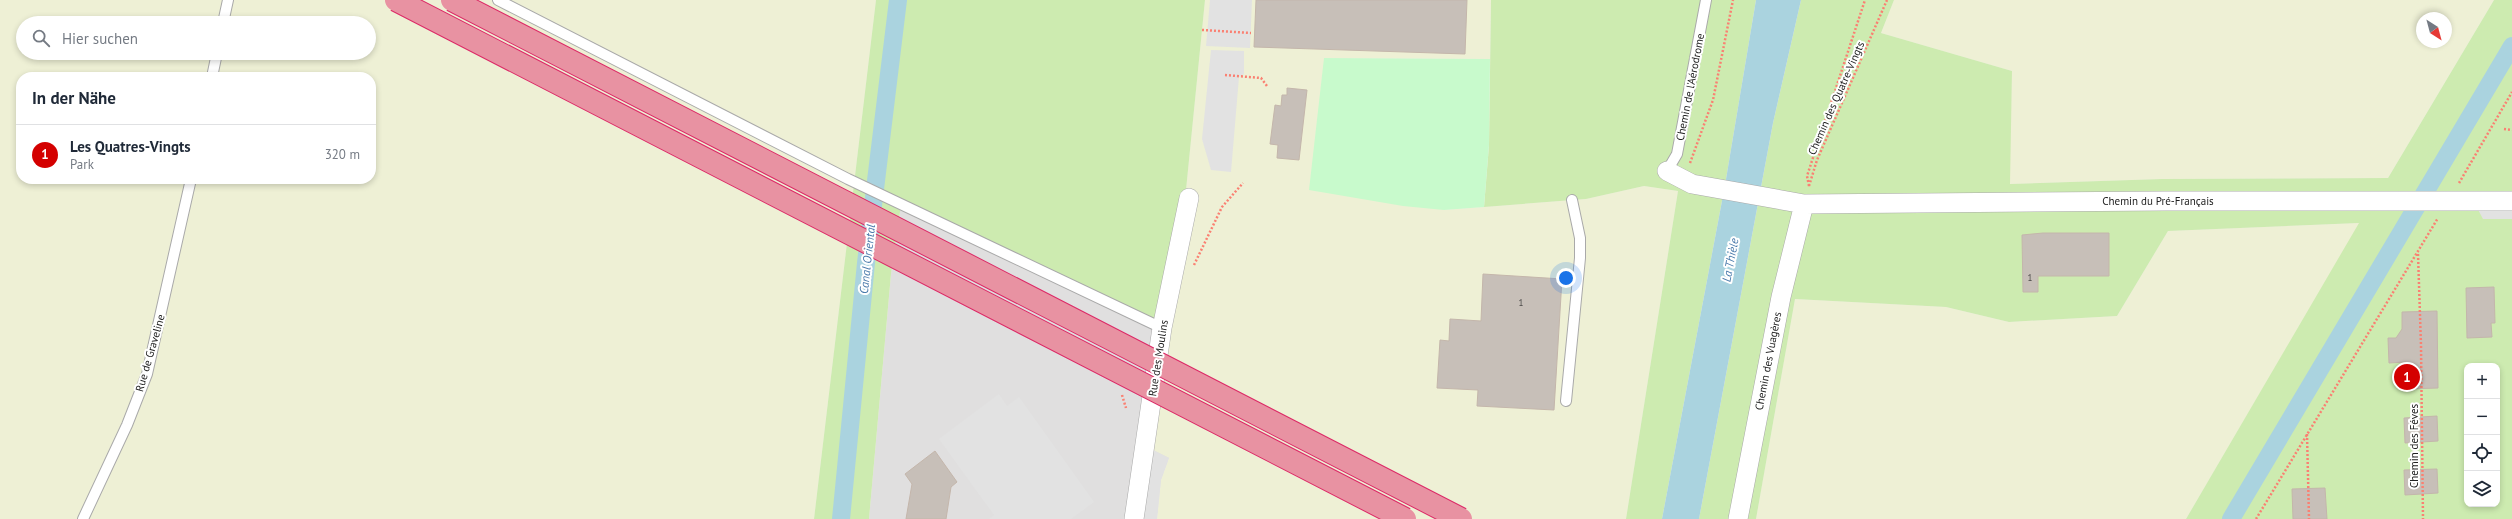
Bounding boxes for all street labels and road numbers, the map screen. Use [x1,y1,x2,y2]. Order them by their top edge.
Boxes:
street label: Chemin de l'Aérodrome [1673,32,1707,142]
street label: Chemin des Quatre-Vingts [1805,39,1868,157]
street label: Chemin du Pré-Français [2102,194,2214,208]
street label: Chemin des Vuagères [1752,310,1784,411]
street label: Rue de Graveline [132,312,168,393]
street label: Rue des Moulins [1145,318,1171,397]
street label: Chemin des Féves [2407,404,2421,488]

